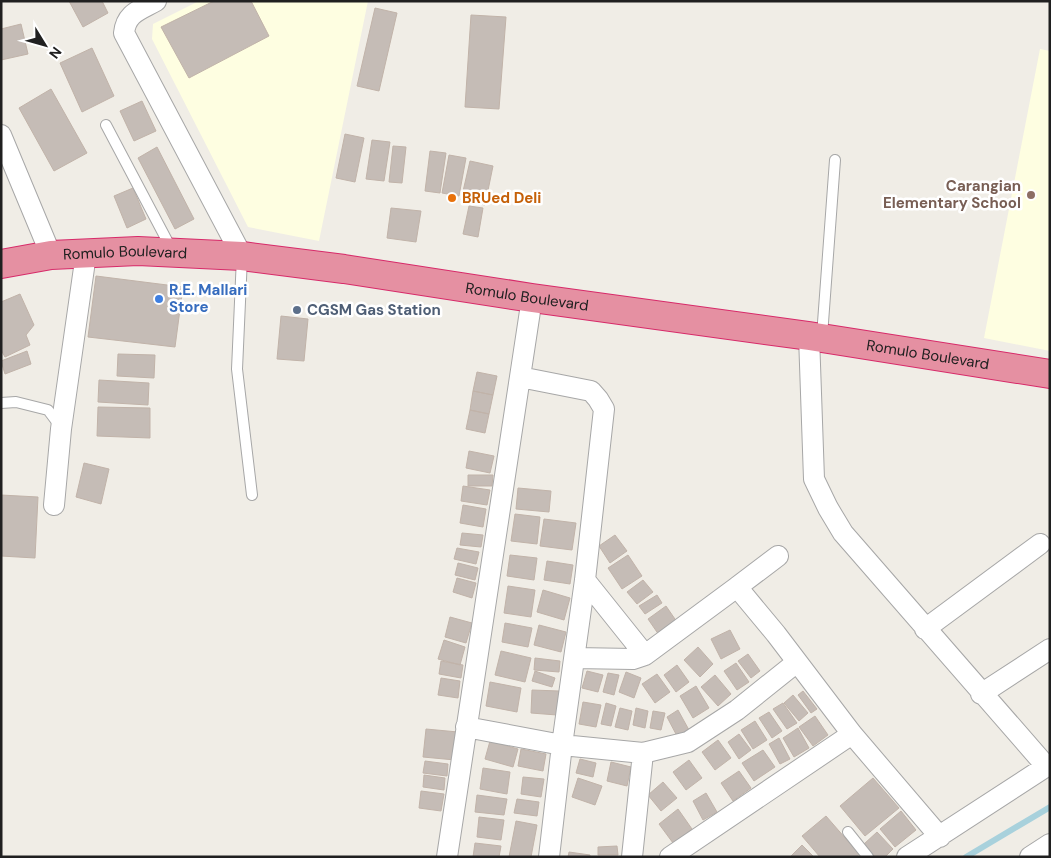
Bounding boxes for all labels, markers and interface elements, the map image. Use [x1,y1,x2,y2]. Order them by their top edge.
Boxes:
north arrow [20,20,70,70]
text: N [45,43,66,62]
place label: Carangian Elementary School [883,176,1021,213]
place label: BRUed Deli [462,188,541,208]
marker: Carangian Elementary School [1025,189,1037,201]
marker: BRUed Deli [446,192,458,204]
street label: Romulo Boulevard [63,241,188,264]
street label: Romulo Boulevard [464,278,590,316]
place label: R.E. Mallari Store [169,280,247,317]
marker: R.E. Mallari Store [153,293,165,305]
place label: CGSM Gas Station [307,300,441,320]
marker: CGSM Gas Station [291,304,303,316]
street label: Romulo Boulevard [865,335,991,374]

